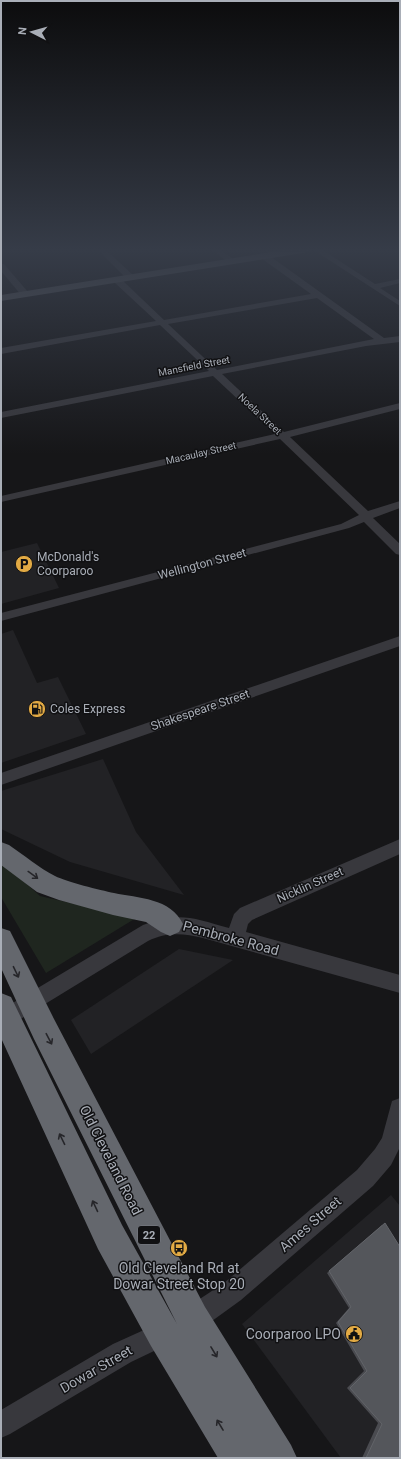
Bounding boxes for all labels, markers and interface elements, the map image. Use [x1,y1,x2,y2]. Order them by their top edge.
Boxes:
north arrow [12,12,52,52]
text: N [16,26,29,36]
street label: Mansfield Street [157,354,231,378]
street label: Noela Street [236,391,284,437]
street label: Macaulay Street [165,440,237,466]
street label: Wellington Street [156,545,248,583]
place label: McDonald's Coorparoo [37,550,99,578]
parking icon: McDonald's Coorparoo [14,554,34,574]
street label: Shakespeare Street [149,687,251,733]
fuel station icon: Coles Express [27,699,47,719]
place label: Coles Express [50,702,125,716]
street label: Nicklin Street [275,864,345,906]
one-way arrow [27,871,38,879]
street label: Pembroke Road [181,917,281,959]
one-way arrow [13,965,20,977]
one-way arrow [46,1032,53,1044]
street label: Old Cleveland Road [76,1103,146,1217]
one-way arrow [58,1133,65,1145]
street label: Ames Street [276,1193,344,1255]
one-way arrow [90,1200,98,1212]
road number: 22 [138,1226,160,1244]
bus stop icon: Old Cleveland Rd at Dowar Street Stop 20 [169,1238,189,1258]
place label: Old Cleveland Rd at Dowar Street Stop 20 [113,1260,245,1292]
public building icon: Coorparoo LPO [344,1324,364,1344]
place label: Coorparoo LPO [246,1326,341,1342]
street label: Dowar Street [57,1342,135,1396]
one-way arrow [210,1346,218,1358]
one-way arrow [215,1419,223,1431]

